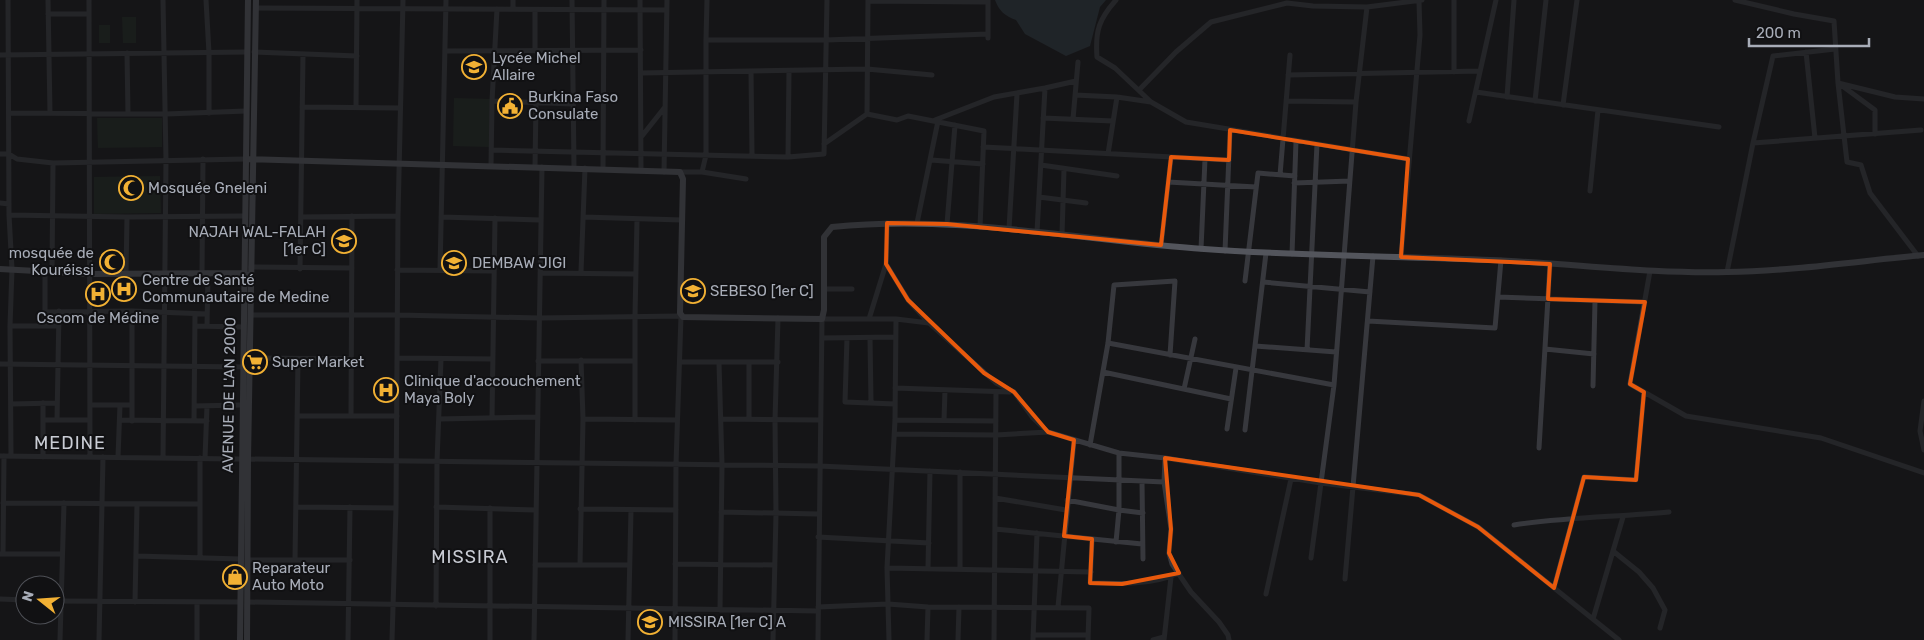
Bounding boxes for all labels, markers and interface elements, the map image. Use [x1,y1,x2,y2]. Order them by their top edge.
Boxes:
scale bar [1749,15,1869,47]
text: 200 m [1756,24,1801,42]
place label: Lycée Michel Allaire [492,49,581,84]
school or university icon: Lycée Michel Allaire [461,54,487,80]
place label: Burkina Faso Consulate [528,88,618,123]
public building icon: Burkina Faso Consulate [497,93,523,119]
mosque icon: Mosquée Gneleni [118,175,144,201]
place label: Mosquée Gneleni [148,179,267,197]
place label: NAJAH WAL-FALAH [1er C] [189,223,326,258]
school or university icon: NAJAH WAL-FALAH [1er C] [331,228,357,254]
place label: mosquée de Kouréissi [9,244,94,279]
mosque icon: mosquée de Kouréissi [99,249,125,275]
school or university icon: DEMBAW JIGI [441,250,467,276]
place label: DEMBAW JIGI [472,254,566,272]
place label: Centre de Santé Communautaire de Medine [142,271,329,306]
hospital icon: Centre de Santé Communautaire de Medine [111,276,137,302]
school or university icon: SEBESO [1er C] [680,278,706,304]
hospital icon: Cscom de Médine [85,281,111,307]
place label: SEBESO [1er C] [710,282,814,300]
place label: Cscom de Médine [37,309,159,327]
street label: AVENUE DE L'AN 2000 [219,317,239,473]
supermarket icon: Super Market [242,349,268,375]
place label: Super Market [272,353,364,371]
place label: Clinique d'accouchement Maya Boly [404,372,581,407]
hospital icon: Clinique d'accouchement Maya Boly [373,377,399,403]
district label: MEDINE [34,432,106,454]
district label: MISSIRA [431,546,509,568]
place label: Reparateur Auto Moto [252,559,330,594]
shop icon: Reparateur Auto Moto [222,564,248,590]
north arrow [15,575,65,625]
text: N [18,589,38,604]
school or university icon: MISSIRA [1er C] A [637,609,663,635]
place label: MISSIRA [1er C] A [668,613,786,631]

